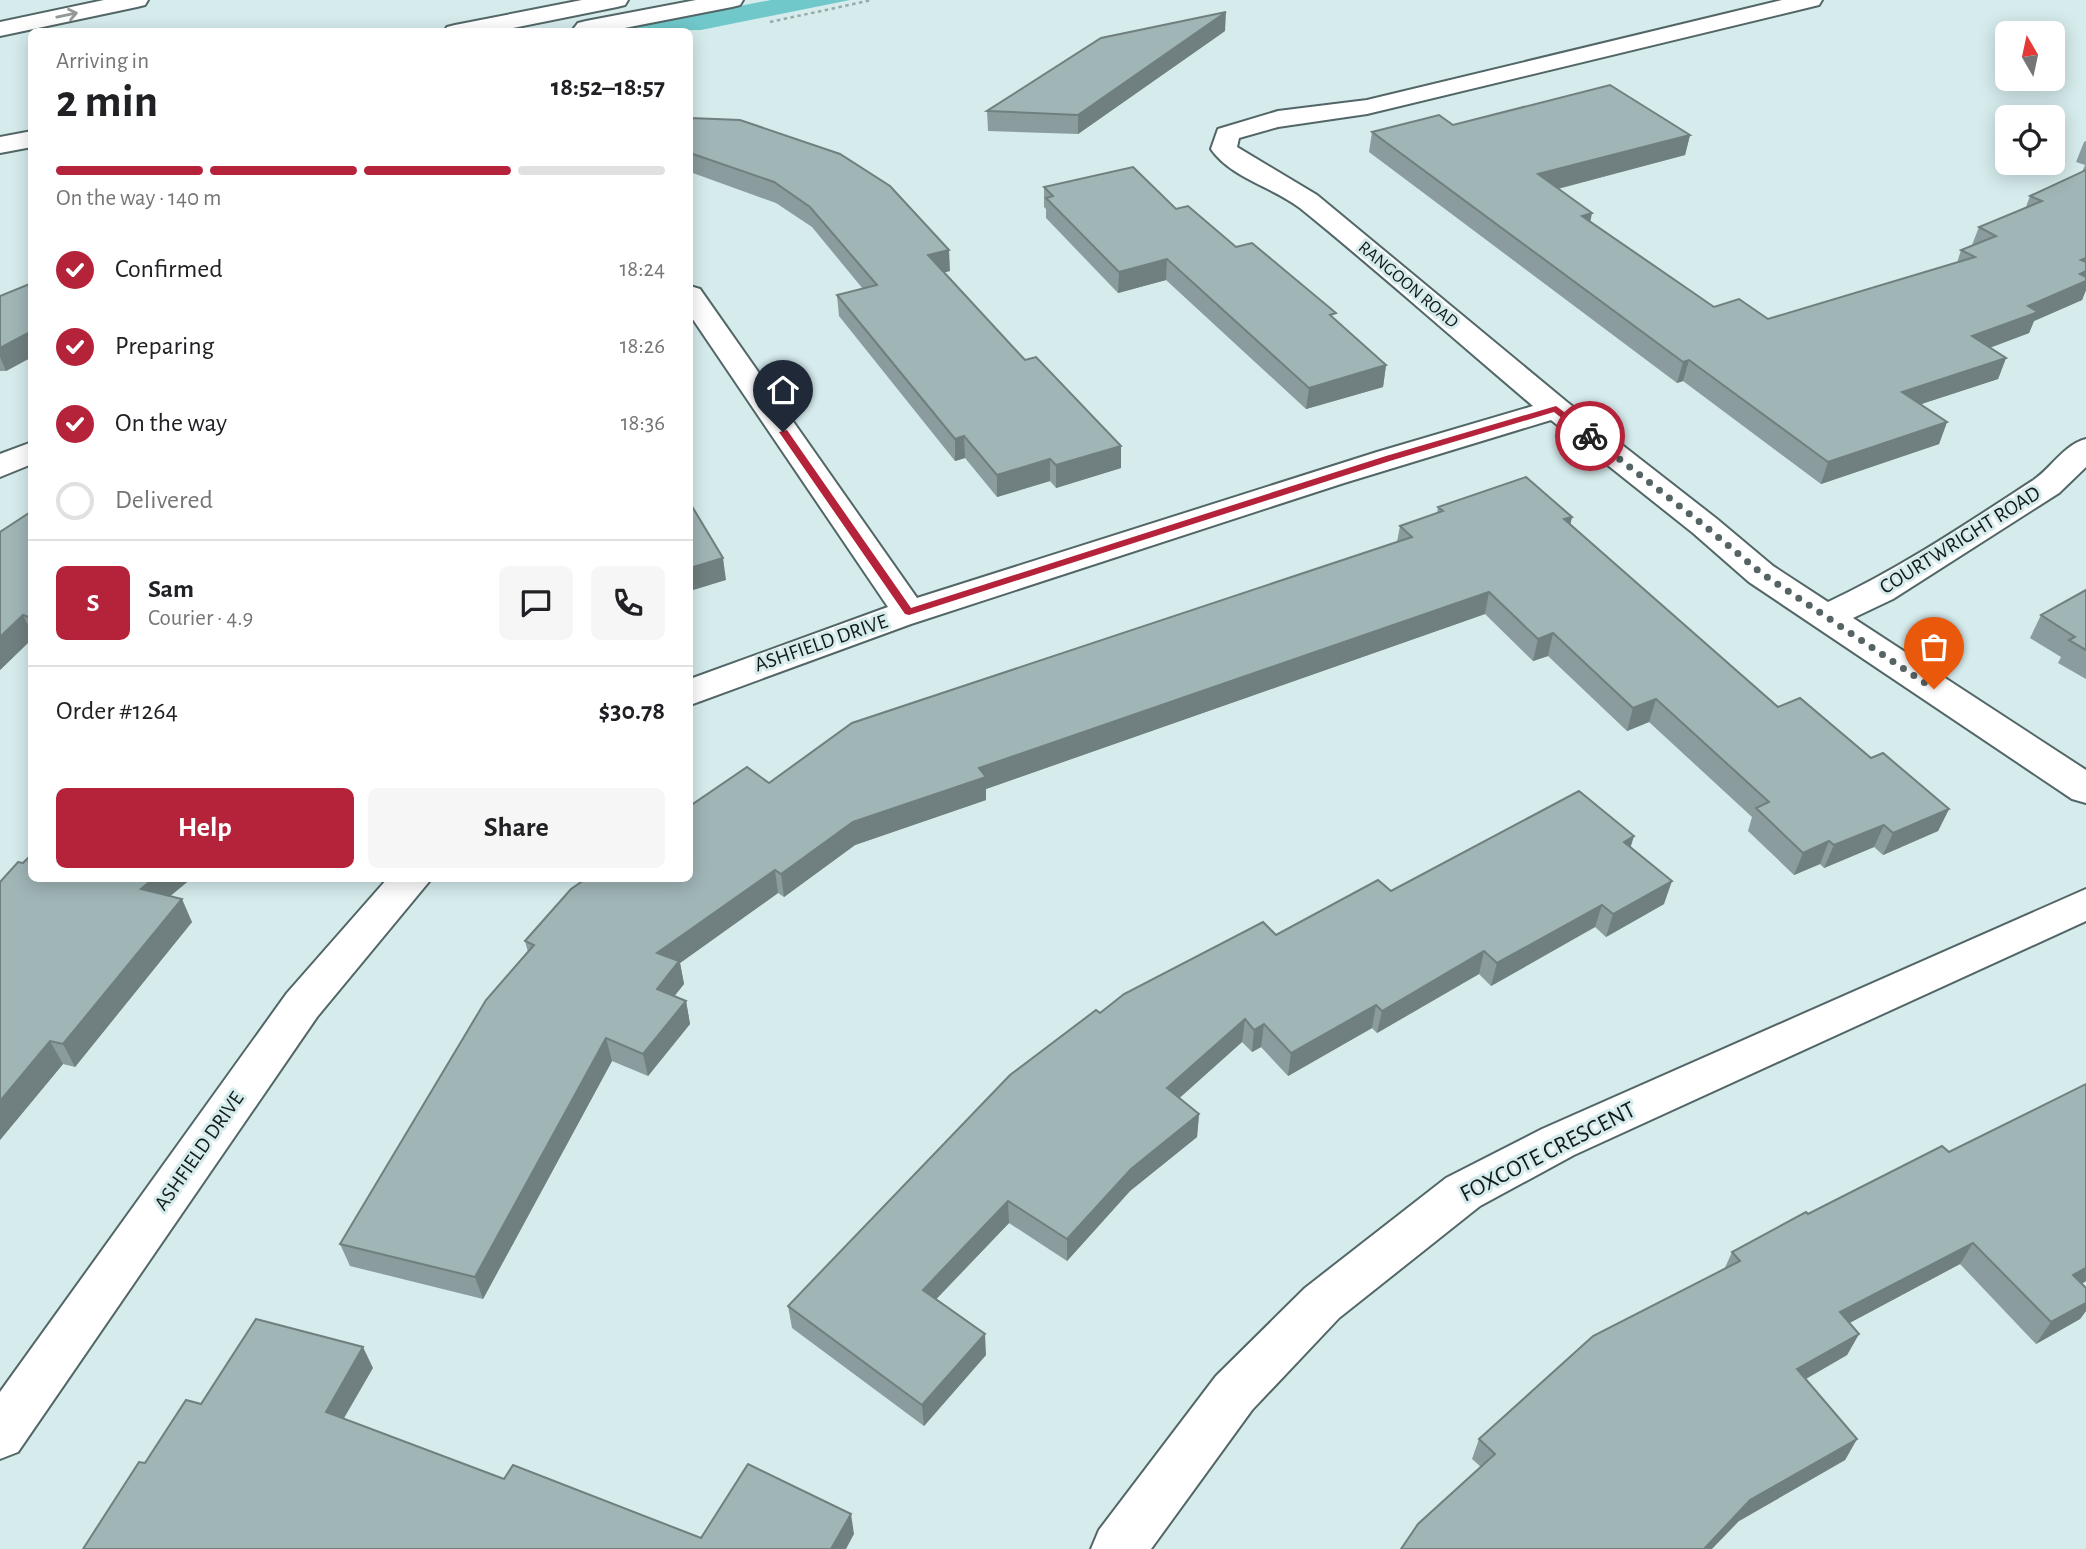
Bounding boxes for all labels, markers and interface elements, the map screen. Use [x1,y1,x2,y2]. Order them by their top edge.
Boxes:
one-way arrow [55,7,78,21]
north arrow [1995,21,2065,91]
map controls [1995,21,2065,175]
text: Arriving in [56,50,149,73]
text: 18:52–18:57 [551,74,665,100]
text: 2 min [56,79,158,125]
button: locate [1995,105,2065,175]
text: On the way · 140 m [56,187,221,210]
street label: RANGOON ROAD [1355,238,1461,332]
icon: check [56,251,94,289]
text: Confirmed [115,256,223,282]
text: 18:24 [619,258,665,281]
icon: check [56,328,94,366]
text: Preparing [115,333,214,359]
text: 18:26 [620,335,665,358]
pin [753,360,813,432]
icon: home [764,371,802,409]
courier [1555,401,1625,471]
icon: check [56,405,94,443]
text: On the way [115,410,227,436]
text: 18:36 [621,412,665,435]
icon: bike [1571,417,1609,455]
street label: COURTWRIGHT ROAD [1876,482,2044,598]
text: Delivered [115,487,213,513]
button: chat [499,566,573,640]
button: phone [591,566,665,640]
text: Sam [148,576,194,602]
text: S [87,590,99,616]
text: Courier · 4.9 [148,607,253,630]
street label: ASHFIELD DRIVE [752,610,890,676]
pin [1904,617,1964,689]
icon: bag [1915,628,1953,666]
text: Order #1264 [56,698,178,724]
text: $30.78 [599,698,665,724]
button: Help [56,788,354,868]
button: Share [368,788,665,868]
street label: ASHFIELD DRIVE [150,1088,248,1214]
street label: FOXCOTE CRESCENT [1456,1097,1640,1207]

